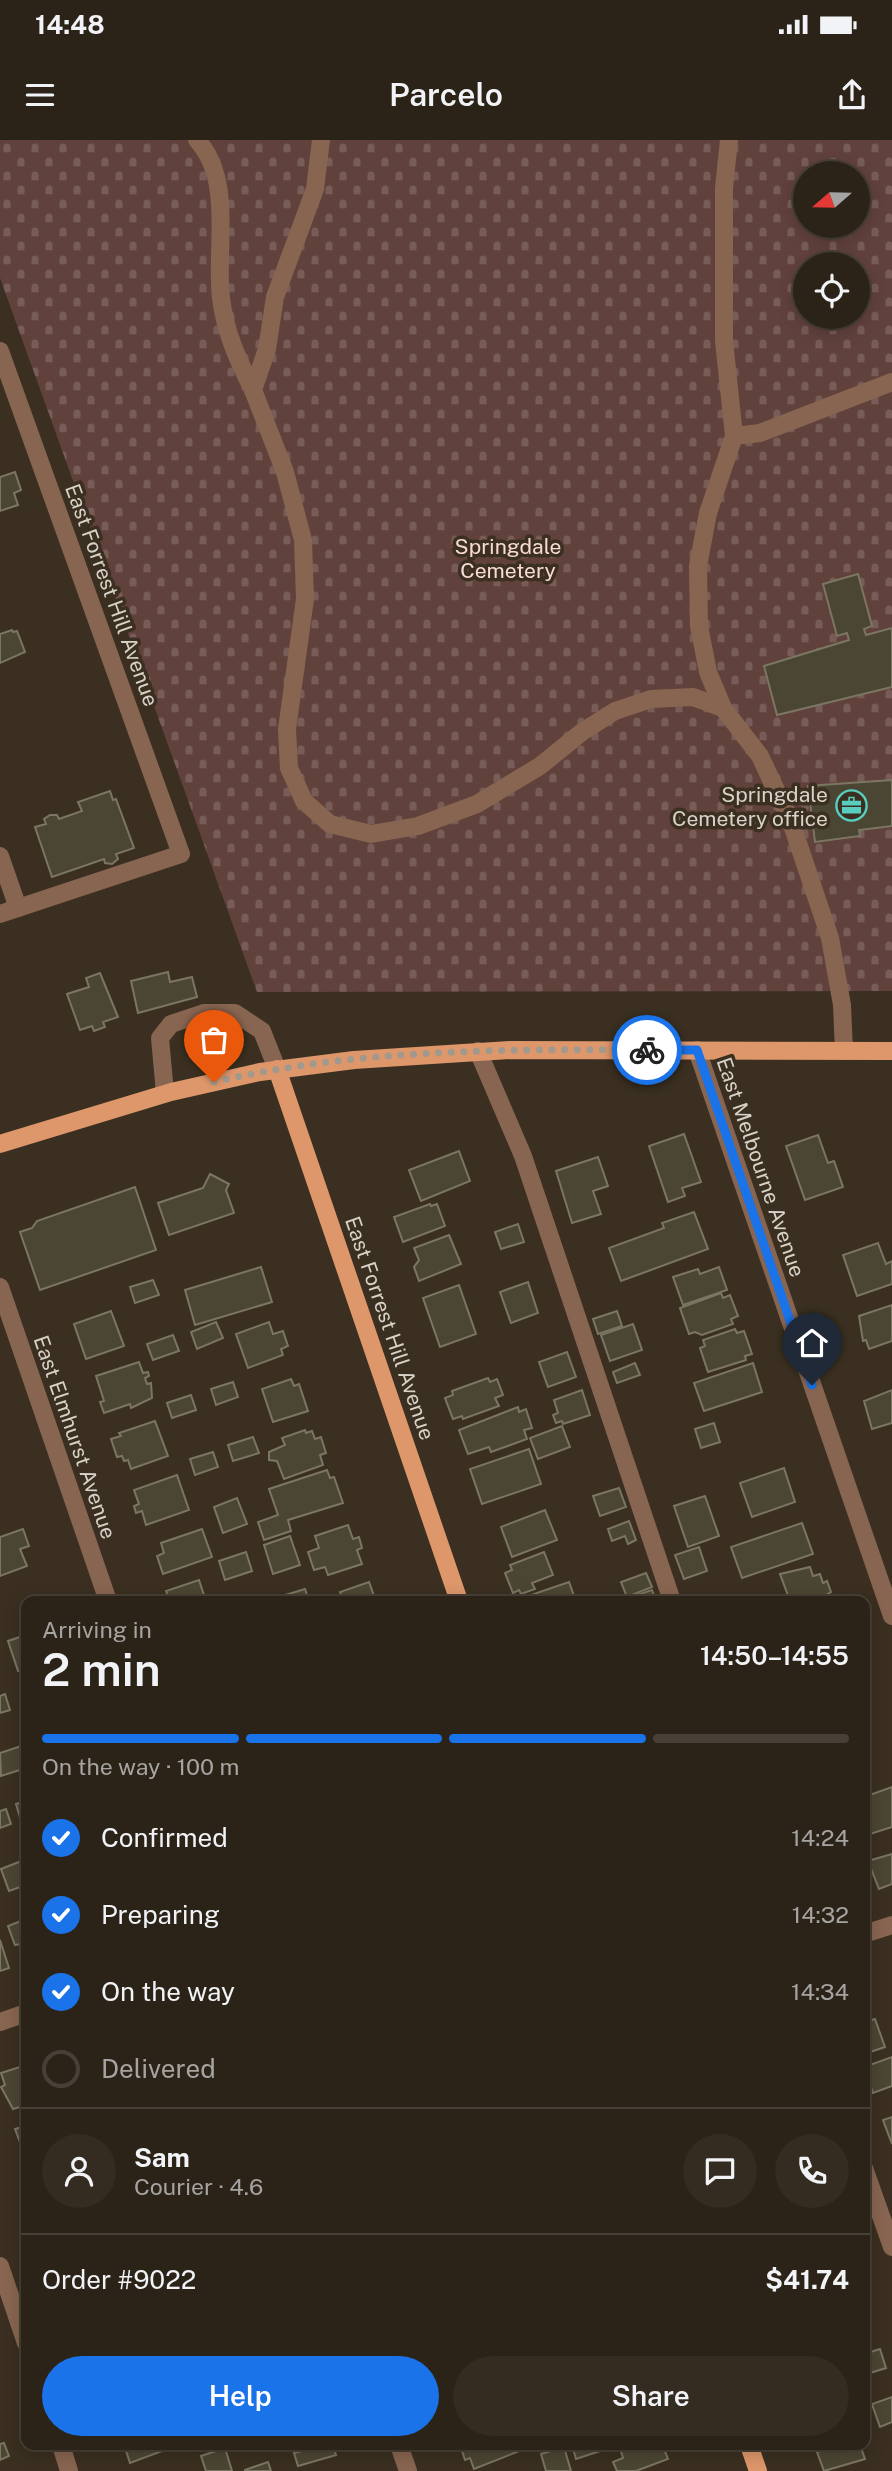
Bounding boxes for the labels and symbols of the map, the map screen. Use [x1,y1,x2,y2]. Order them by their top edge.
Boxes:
north arrow [793,161,870,238]
street label: East Forrest Hill Avenue [60,480,164,710]
park label: Springdale Cemetery [455,534,561,583]
place label: Springdale Cemetery office [672,782,828,831]
office icon: Springdale Cemetery office [834,789,868,823]
pin [184,1010,244,1082]
courier [612,1015,682,1085]
street label: East Melbourne Avenue [712,1054,810,1280]
street label: East Forrest Hill Avenue [340,1213,440,1443]
pin [782,1313,842,1385]
street label: East Elmhurst Avenue [28,1332,122,1542]

